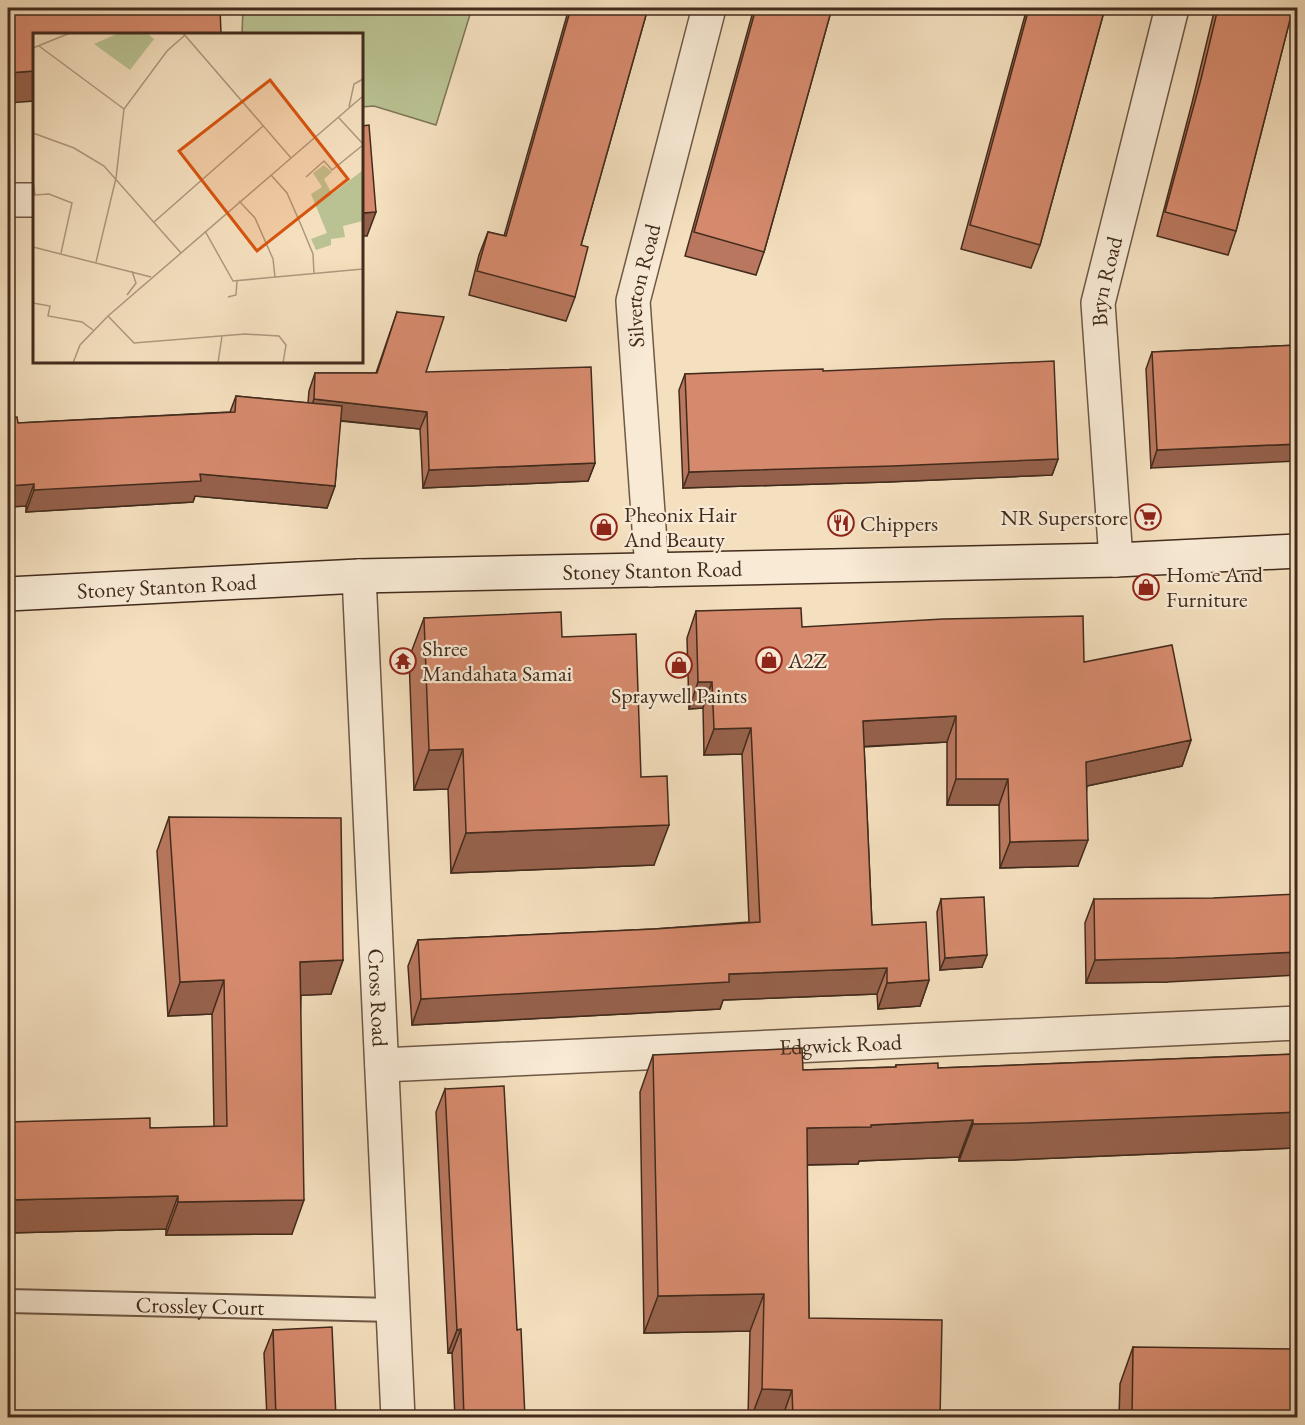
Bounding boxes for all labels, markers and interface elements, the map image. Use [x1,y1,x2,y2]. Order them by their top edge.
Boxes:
inset map [33,33,363,363]
street label: Silverton Road [619,220,667,349]
street label: Bryn Road [1083,232,1129,328]
place label: Pheonix Hair And Beauty [623,500,738,554]
supermarket icon: NR Superstore [1133,502,1163,532]
place label: NR Superstore [1000,503,1128,532]
restaurant icon: Chippers [826,508,856,538]
place label: Chippers [860,509,938,538]
shop icon: Pheonix Hair And Beauty [589,512,619,542]
street label: Stoney Stanton Road [562,553,744,586]
place label: Home And Furniture [1166,560,1264,614]
street label: Stoney Stanton Road [76,567,258,605]
shop icon: Home And Furniture [1131,572,1161,602]
place label: Shree Mandahata Samai [422,634,572,688]
shop icon: A2Z [754,645,784,675]
temple icon: Shree Mandahata Samai [388,646,418,676]
place label: A2Z [787,646,827,675]
shop icon: Spraywell Paints [664,650,694,680]
place label: Spraywell Paints [611,681,747,710]
street label: Cross Road [362,948,395,1048]
street label: Edgwick Road [779,1027,903,1061]
street label: Crossley Court [135,1289,265,1321]

